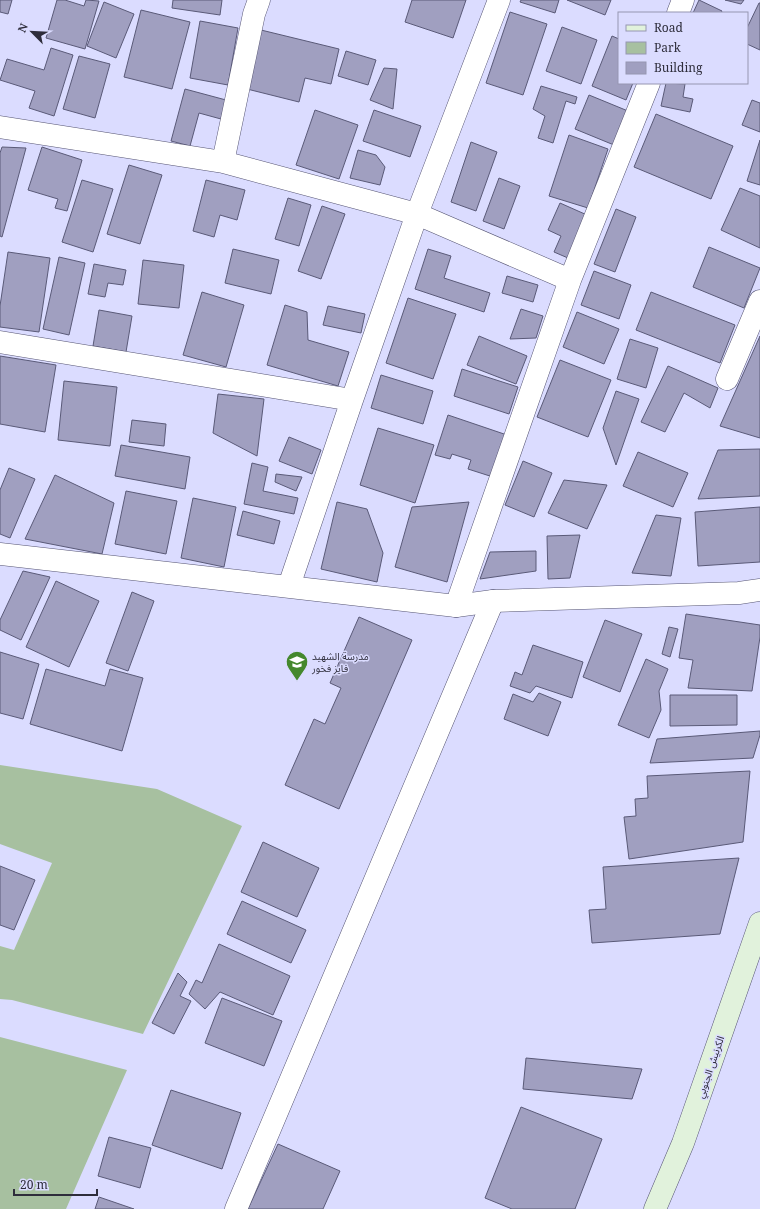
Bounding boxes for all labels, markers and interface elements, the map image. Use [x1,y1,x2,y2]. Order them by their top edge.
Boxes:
north arrow [12,12,52,52]
legend [618,12,748,84]
text: Road [654,19,684,36]
text: N [14,20,31,35]
text: Park [654,39,682,56]
text: Building [654,59,703,76]
school or university icon: مدرسة الشهيد فايز فخور [284,649,310,682]
place label: مدرسة الشهيد فايز فخور [311,649,369,675]
street label: الكرنيش الجنوبي [693,1034,728,1100]
scale bar [14,1171,97,1197]
text: 20 m [20,1176,48,1193]

